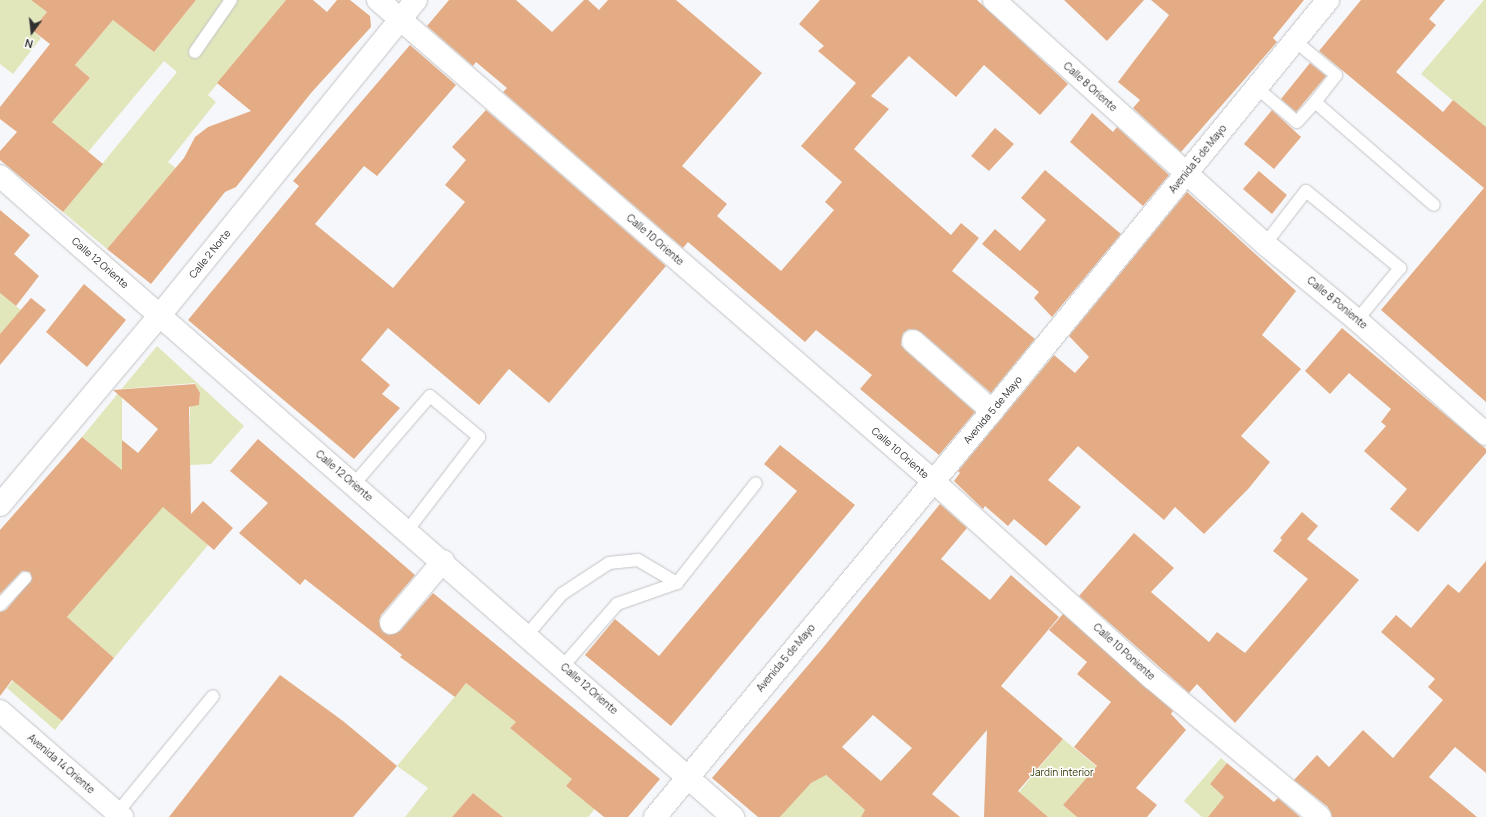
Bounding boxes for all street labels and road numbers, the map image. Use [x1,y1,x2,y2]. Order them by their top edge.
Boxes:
street label: Calle 8 Oriente [1061,60,1119,114]
street label: Avenida 5 de Mayo [1167,122,1229,196]
street label: Calle 10 Oriente [624,212,686,268]
street label: Calle 2 Norte [187,227,233,281]
street label: Calle 12 Oriente [69,235,131,291]
street label: Calle 8 Poniente [1305,274,1369,332]
street label: Avenida 5 de Mayo [961,374,1025,446]
street label: Calle 10 Oriente [869,425,931,481]
street label: Calle 12 Oriente [313,448,375,504]
street label: Calle 10 Poniente [1091,621,1157,683]
street label: Avenida 5 de Mayo [754,622,818,694]
street label: Calle 12 Oriente [558,661,620,717]
street label: Avenida 14 Oriente [25,732,97,796]

